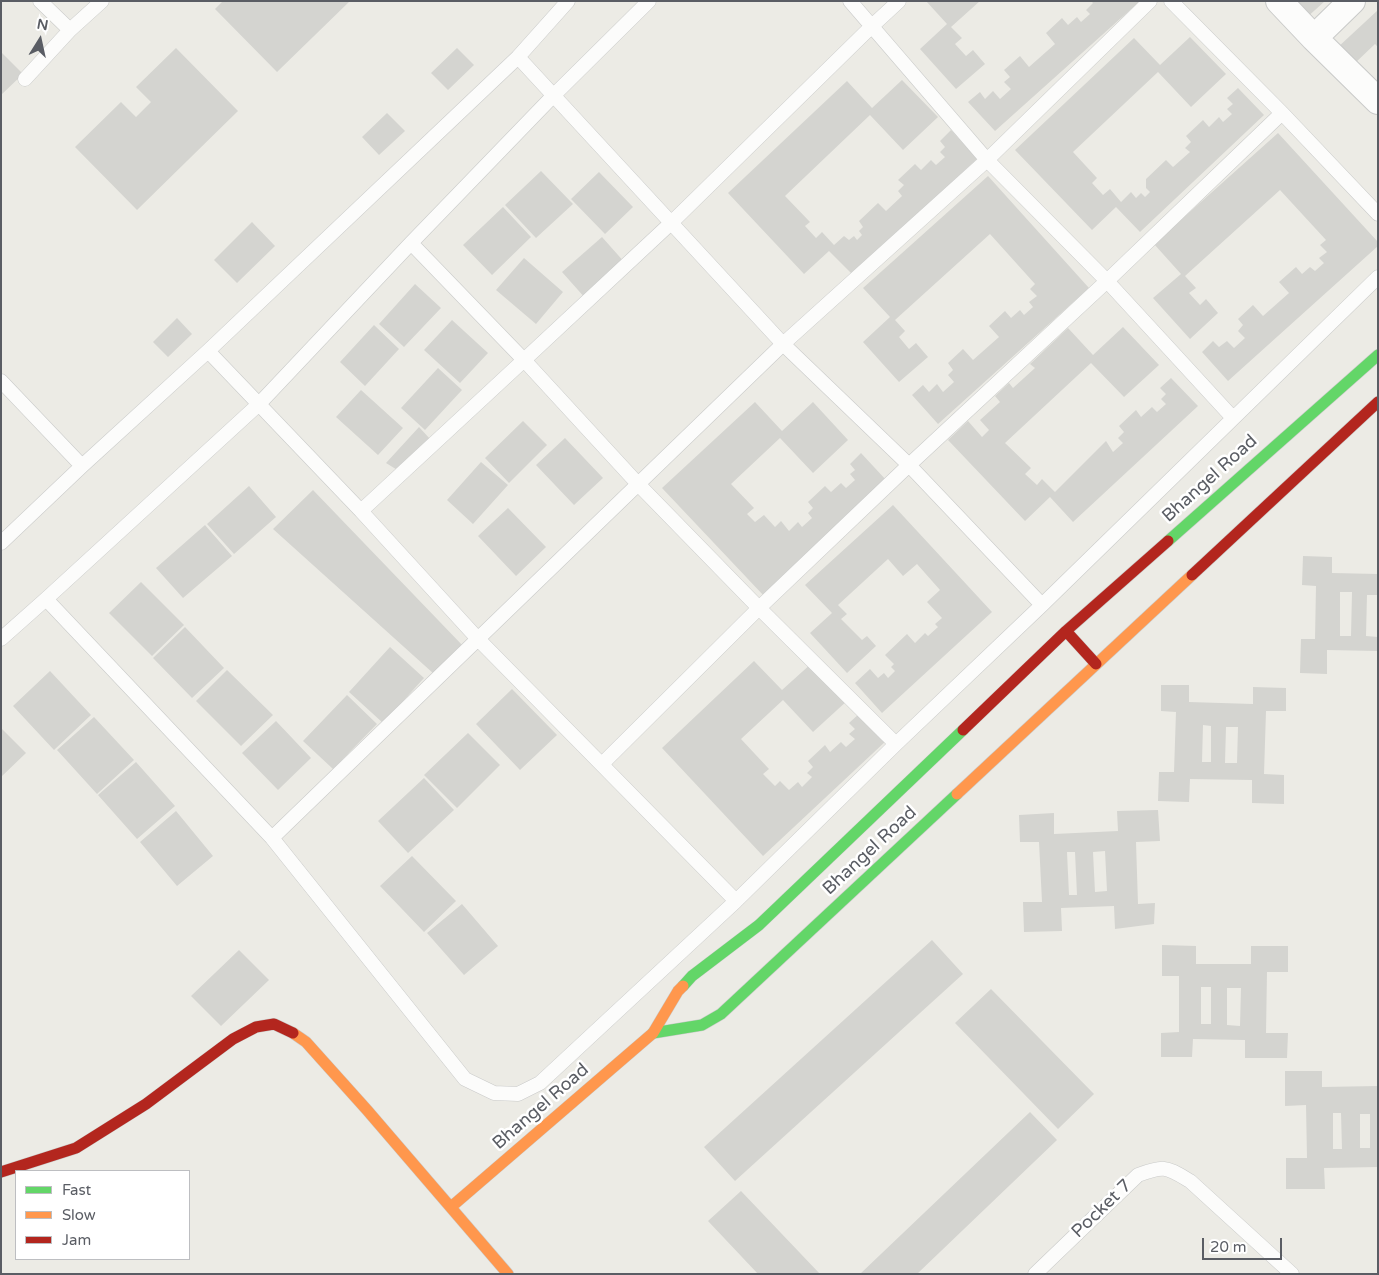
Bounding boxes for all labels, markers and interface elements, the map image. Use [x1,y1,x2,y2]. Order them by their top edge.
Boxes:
north arrow [15,15,65,65]
text: N [36,15,50,34]
street label: Bhangel Road [1158,431,1262,527]
street label: Bhangel Road [819,802,921,900]
street label: Bhangel Road [489,1059,593,1155]
legend [15,1170,190,1260]
street label: Pocket 7 [1067,1175,1137,1243]
text: Fast [62,1181,91,1199]
text: Slow [62,1206,96,1224]
scale bar [1204,1228,1284,1260]
text: Jam [62,1231,91,1249]
text: 20 m [1210,1238,1247,1256]

